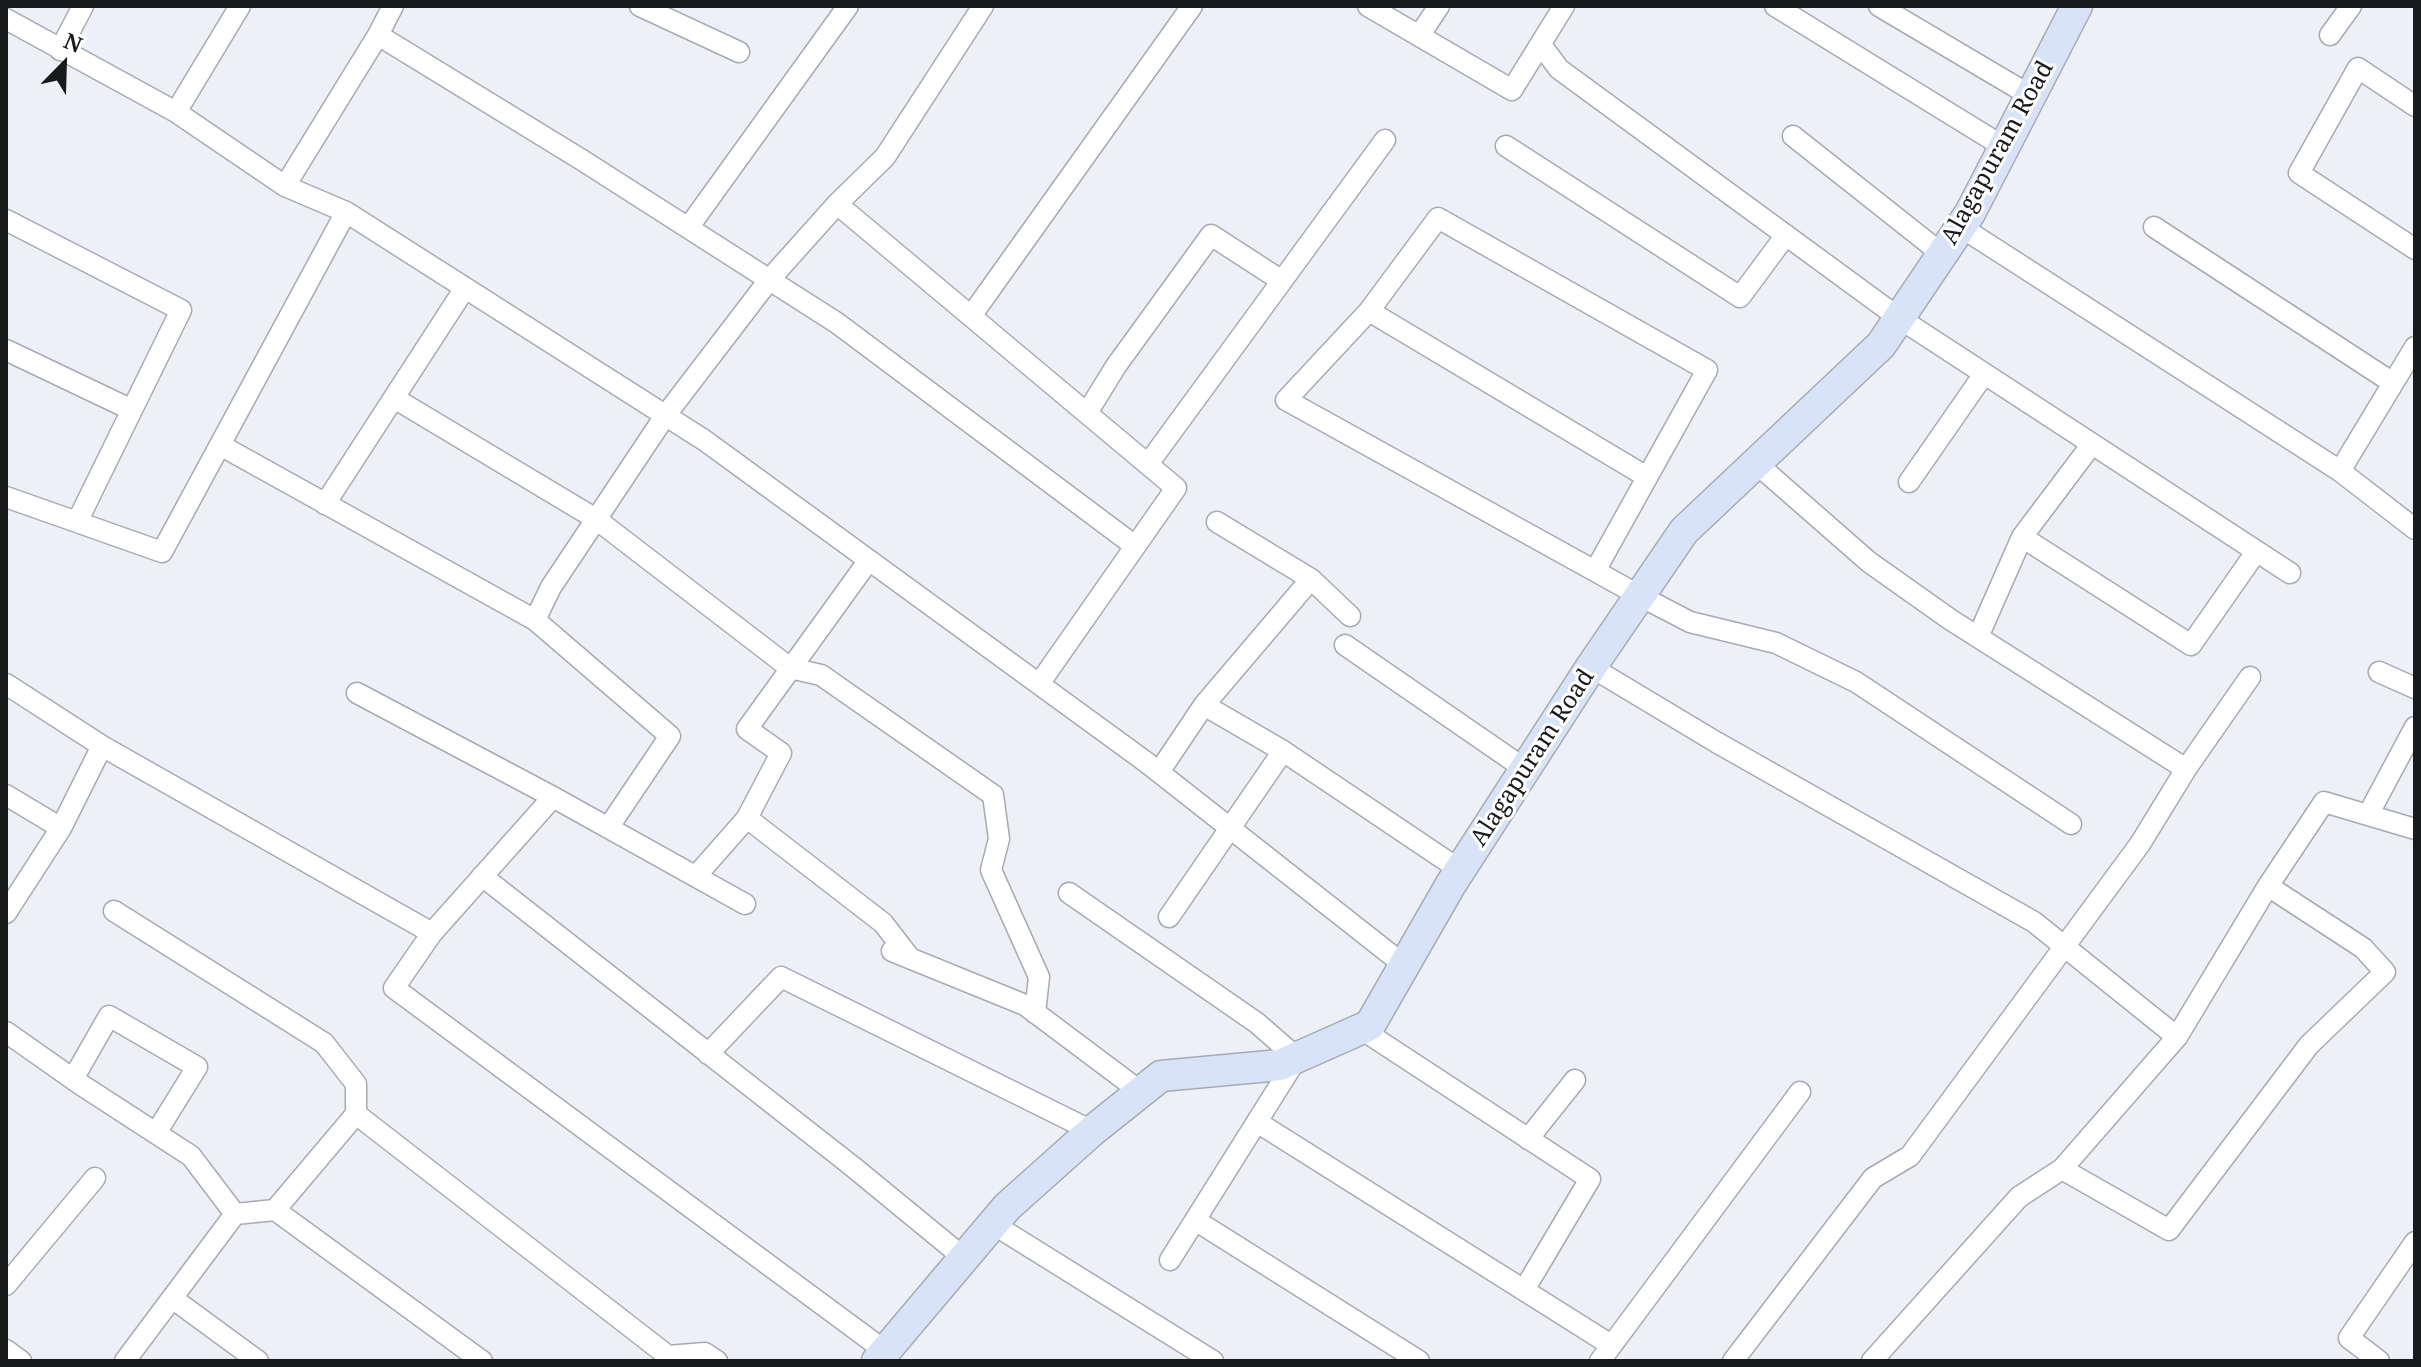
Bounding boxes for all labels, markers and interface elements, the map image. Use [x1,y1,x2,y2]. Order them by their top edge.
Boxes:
north arrow [24,24,104,104]
text: N [60,25,87,59]
street label: Alagapuram Road [1936,56,2060,250]
street label: Alagapuram Road [1465,664,1601,852]

